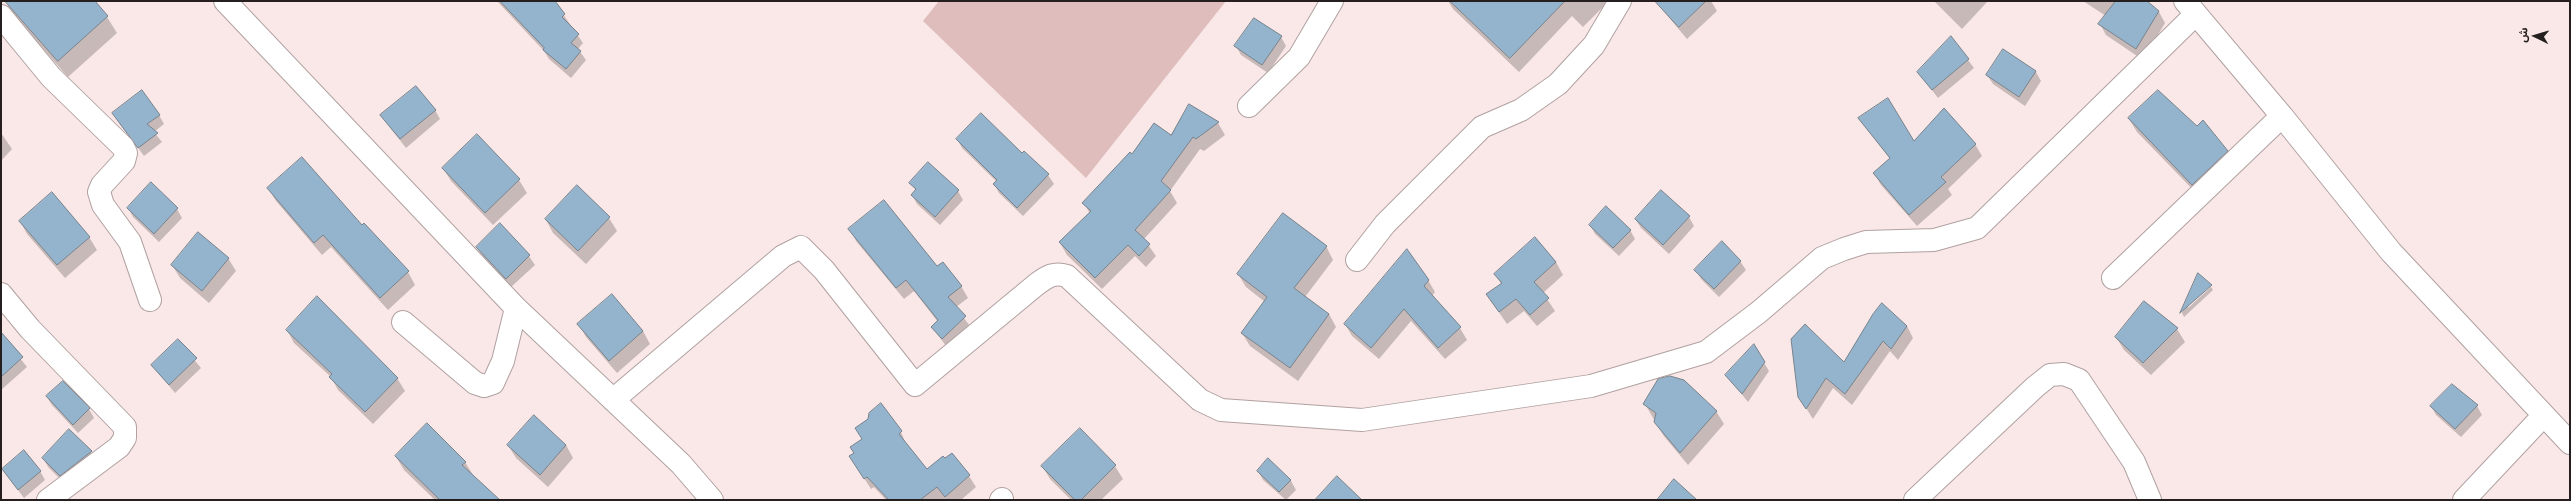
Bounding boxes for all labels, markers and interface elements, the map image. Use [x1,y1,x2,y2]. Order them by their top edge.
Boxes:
north arrow [2515,16,2555,56]
text: ش [2514,27,2531,43]

